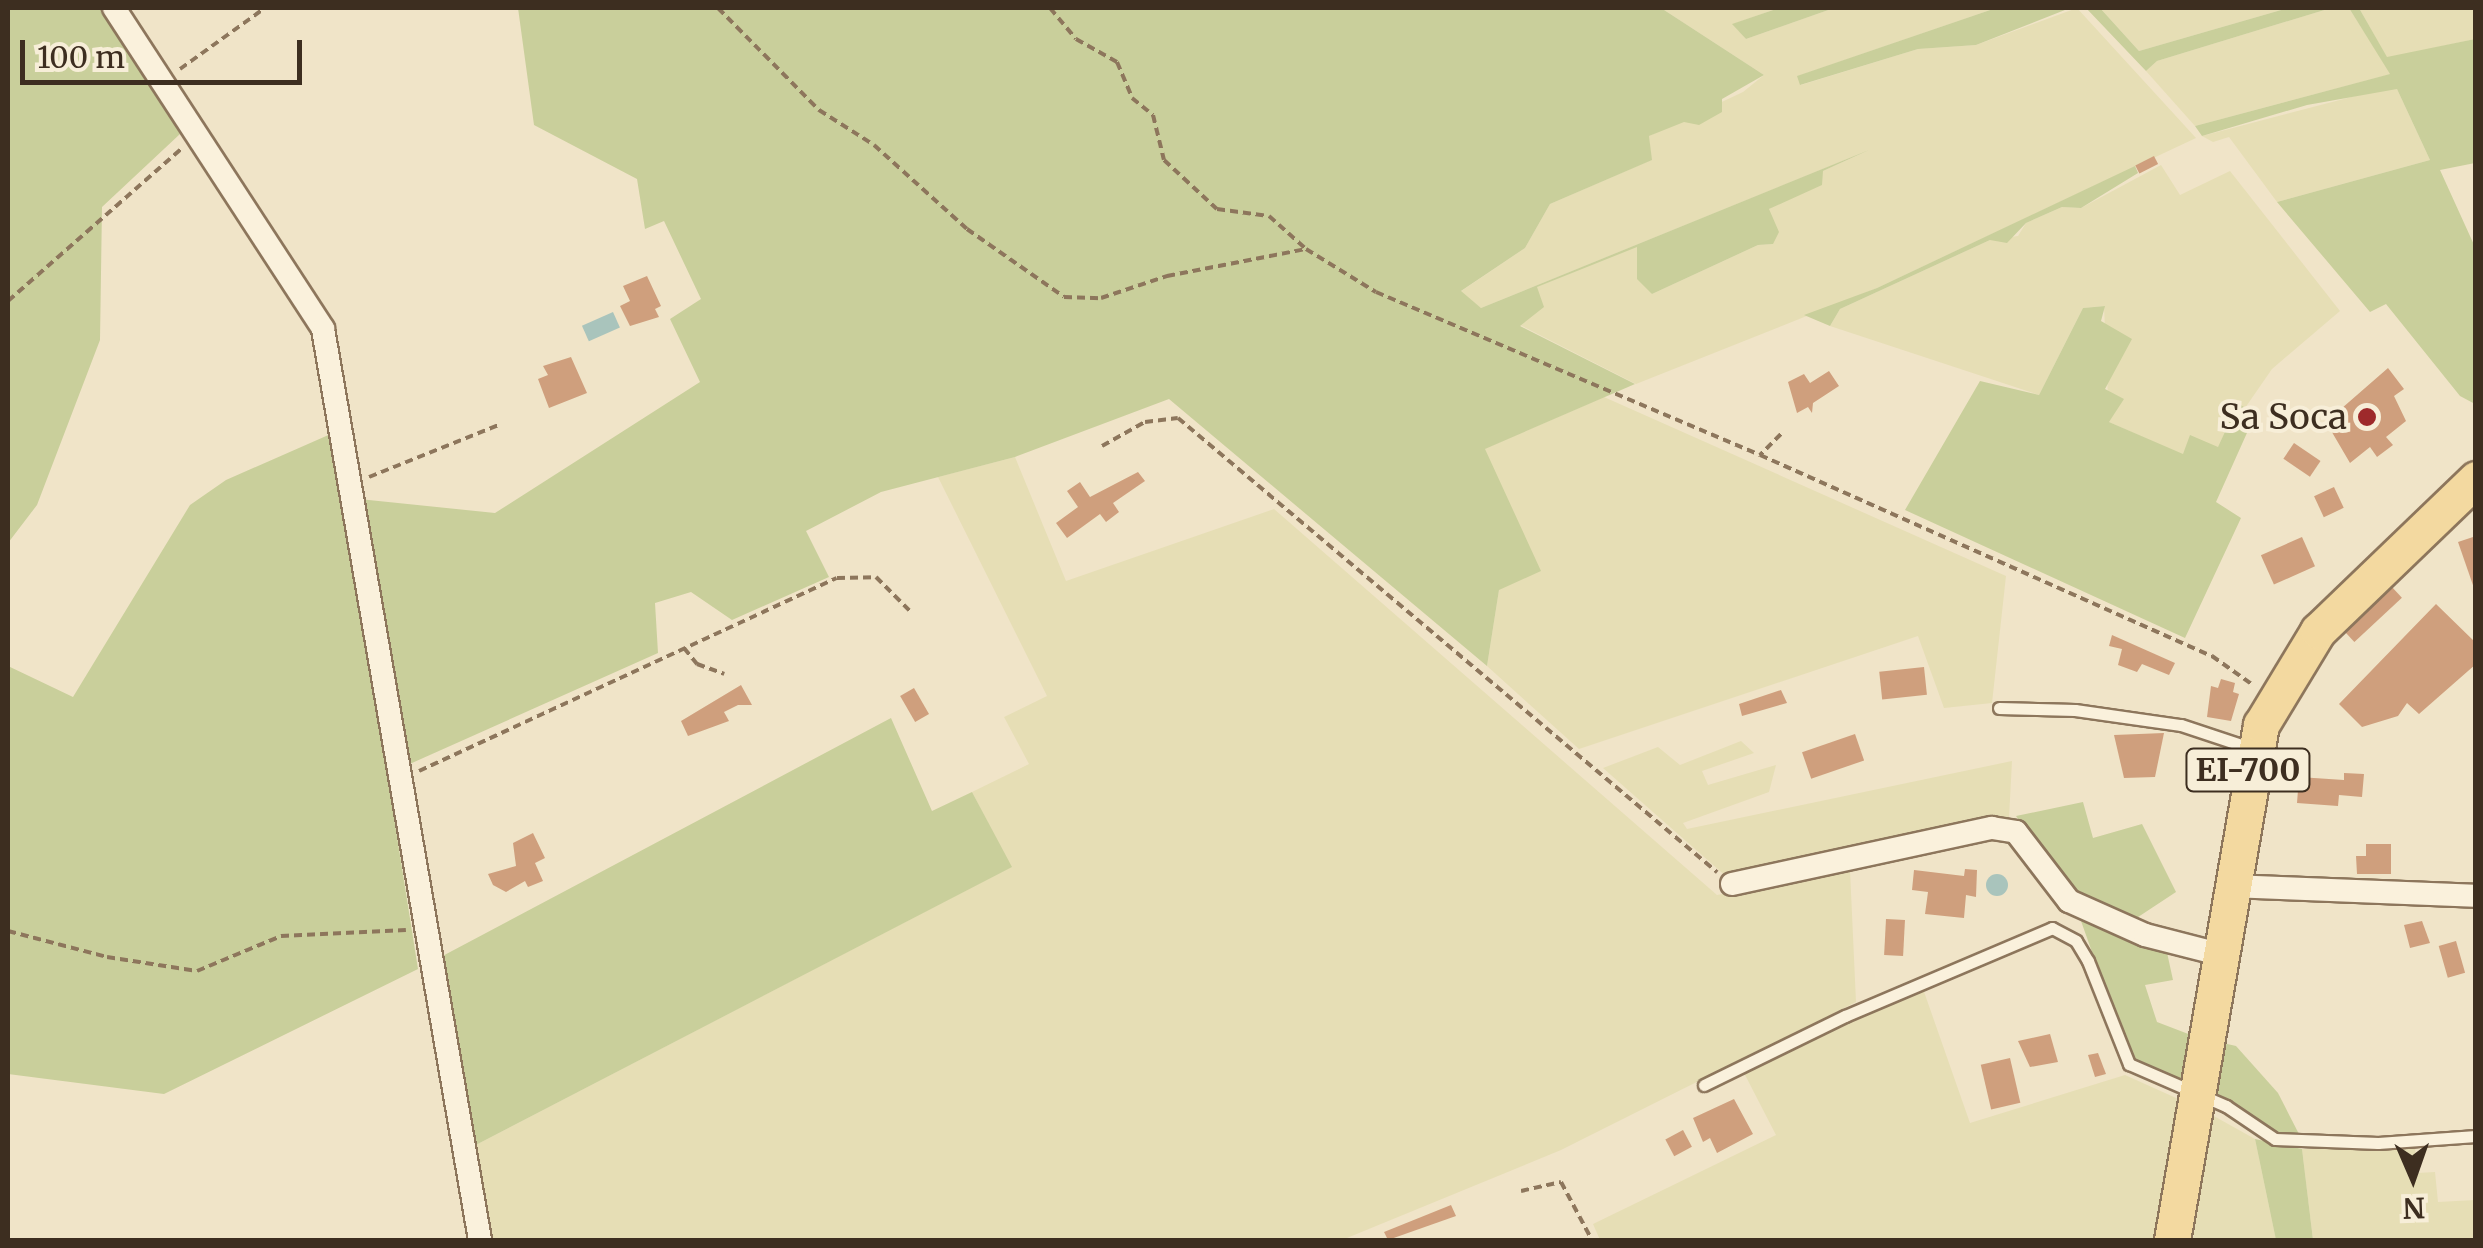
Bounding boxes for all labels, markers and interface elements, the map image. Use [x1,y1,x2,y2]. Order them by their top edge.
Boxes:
scale bar [25,20,308,82]
text: 100 m [37,38,125,76]
place label: Sa Soca [2220,396,2347,438]
marker: Sa Soca [2356,406,2378,428]
road number: EI-700 [2183,743,2313,797]
north arrow [2363,1128,2463,1228]
text: N [2402,1190,2426,1226]

